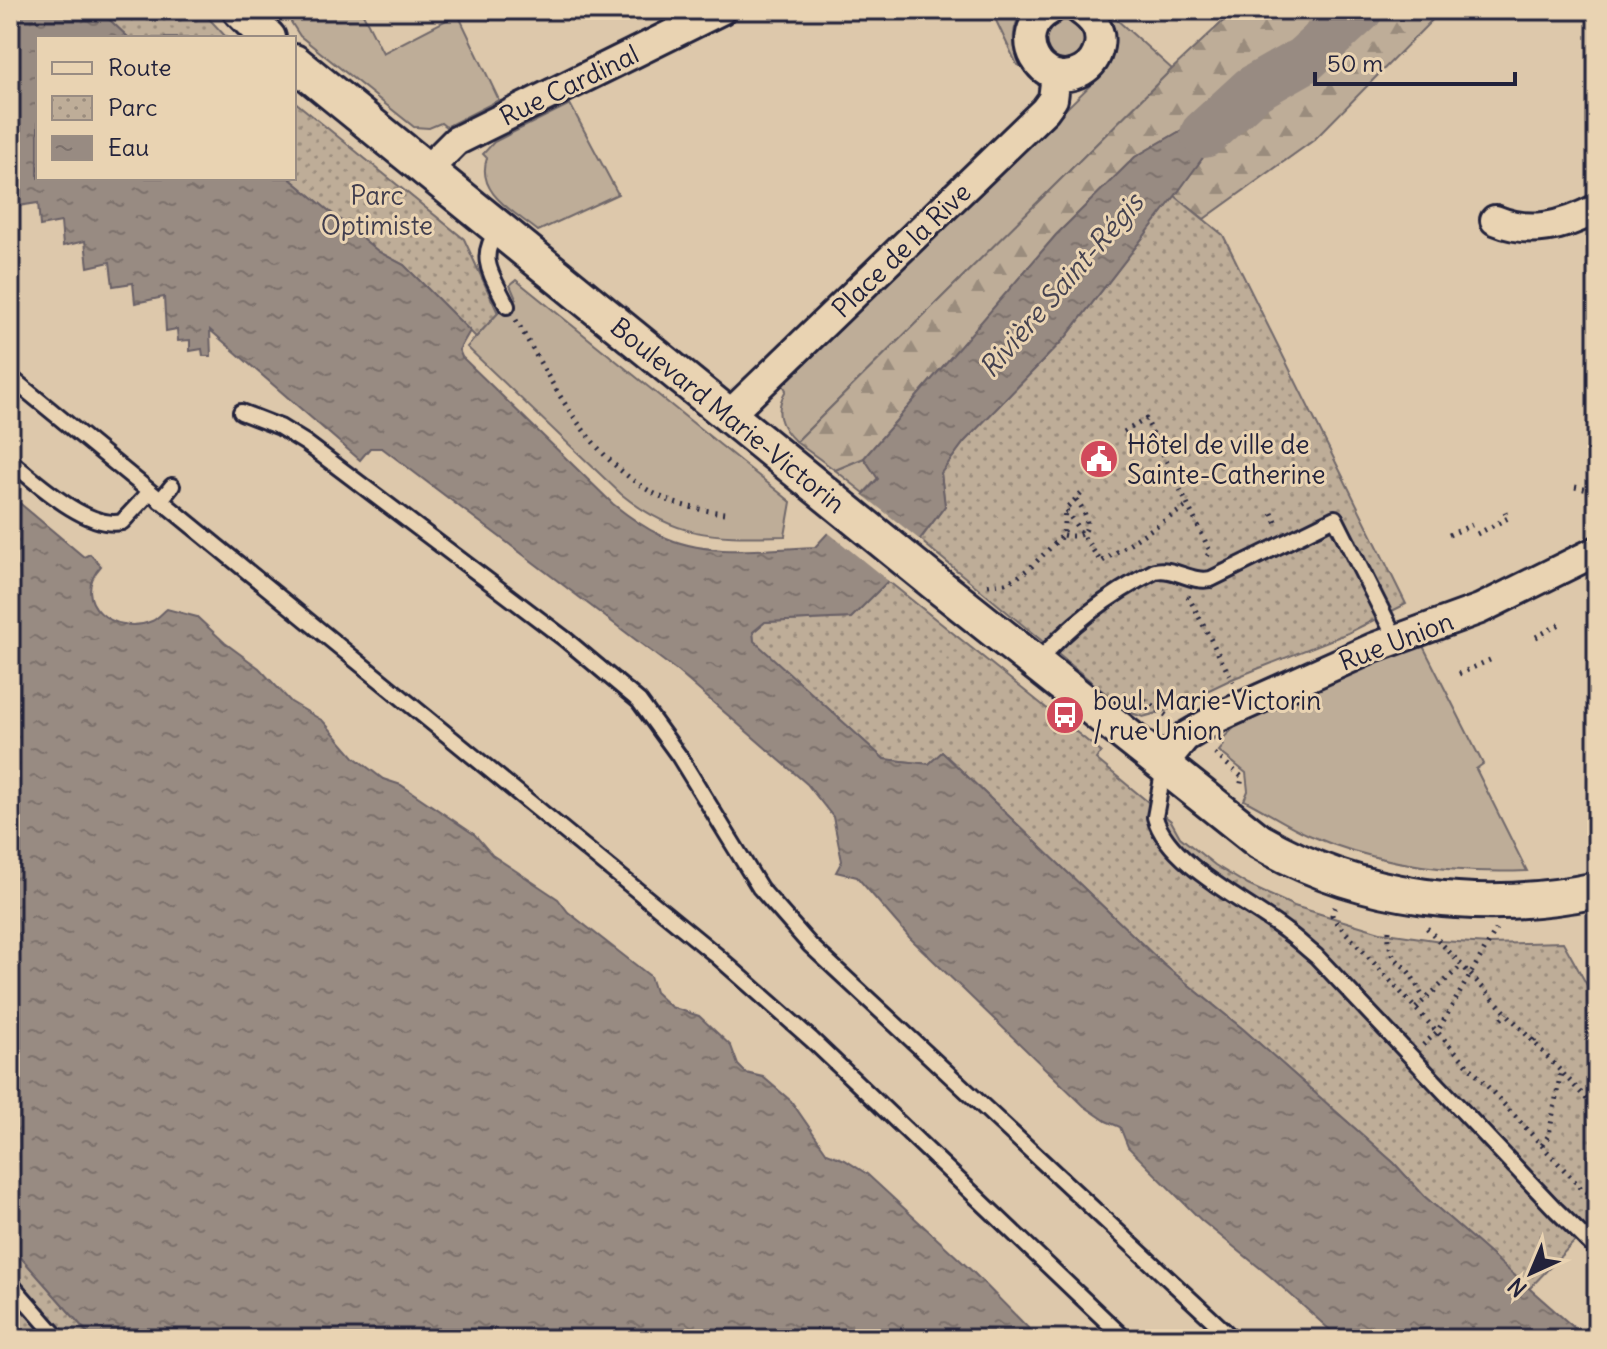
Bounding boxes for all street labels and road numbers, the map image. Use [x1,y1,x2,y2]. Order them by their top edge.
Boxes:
street label: Rue Cardinal [494,37,644,133]
street label: Place de la Rive [825,175,977,325]
street label: Boulevard Marie-Victorin [604,310,852,520]
street label: Rue Union [1334,604,1458,678]

